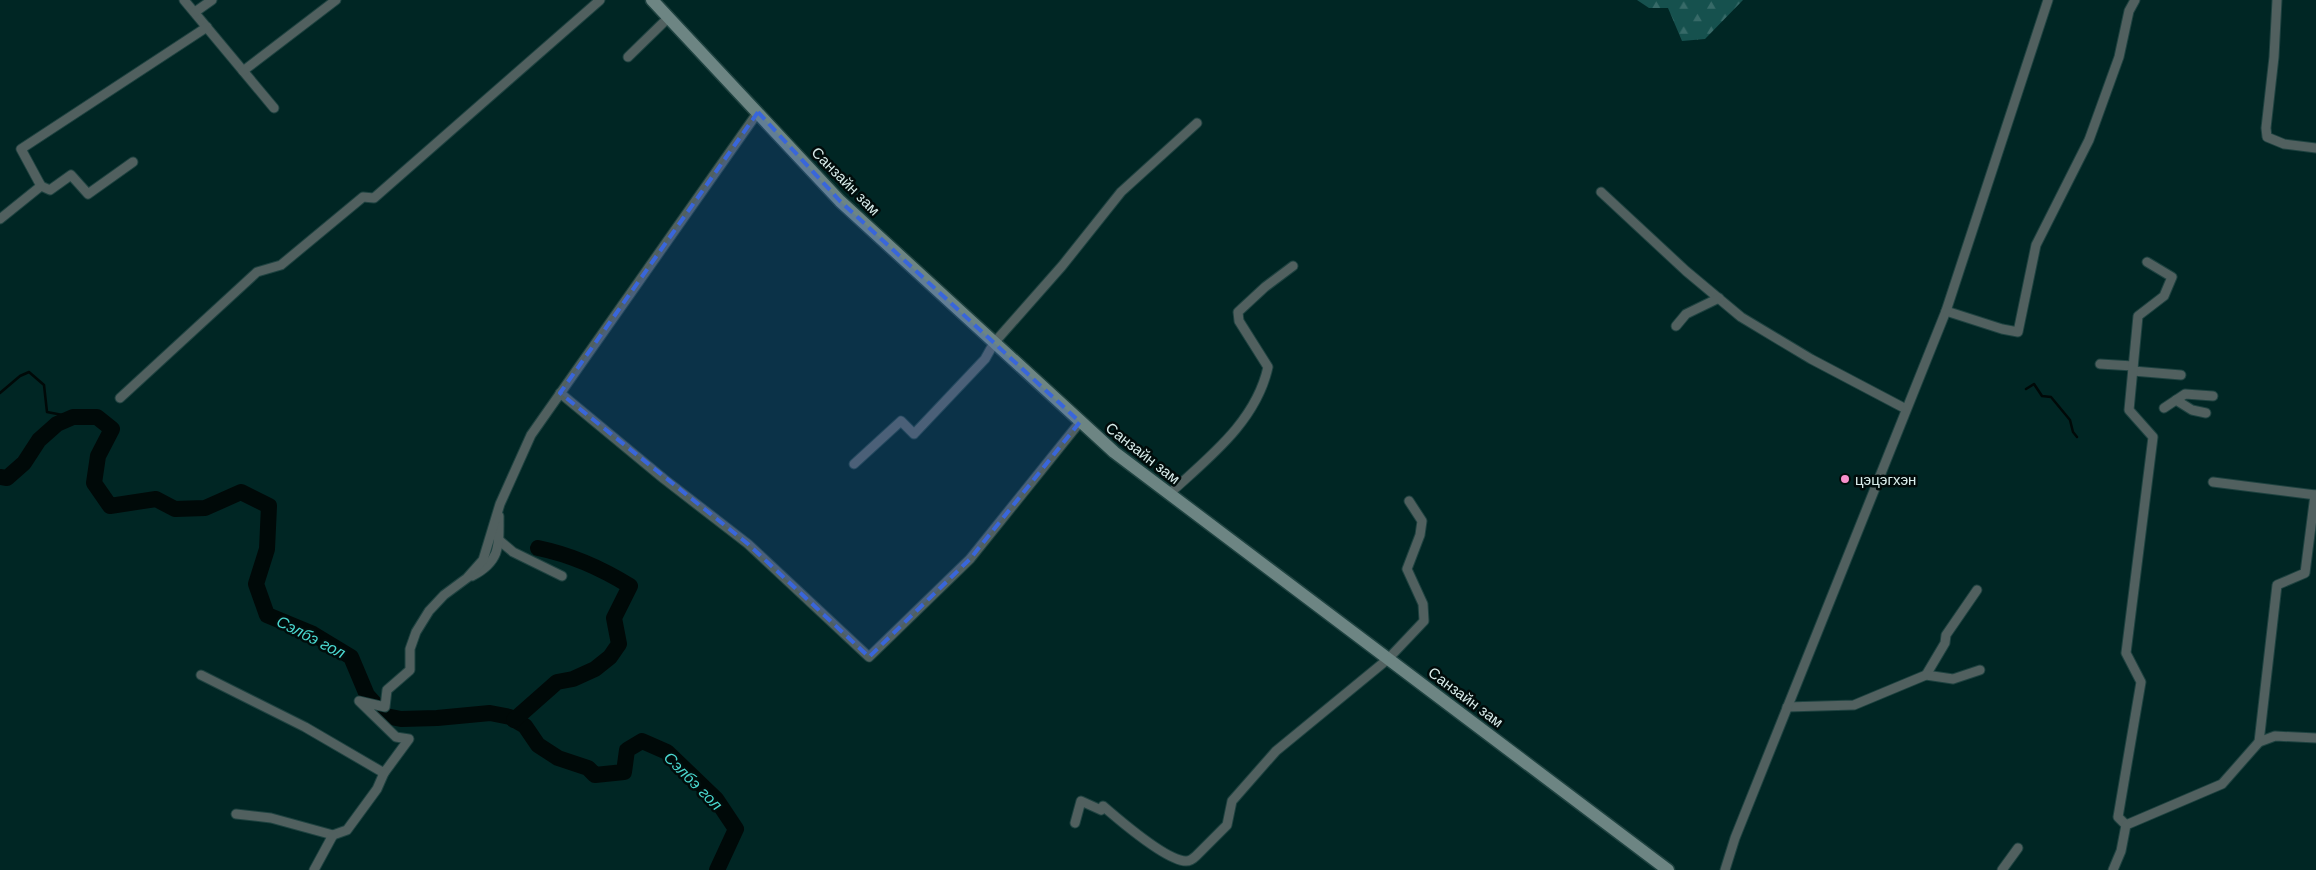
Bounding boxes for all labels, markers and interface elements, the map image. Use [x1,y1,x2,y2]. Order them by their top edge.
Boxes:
street label: Санзайн зам [808,143,884,219]
street label: Санзайн зам [1103,419,1183,487]
place label: цэцэгхэн [1855,471,1916,488]
marker: цэцэгхэн [1839,473,1851,485]
water label: Сэлбэ гол [274,612,348,662]
street label: Санзайн зам [1425,663,1507,731]
water label: Сэлбэ гол [661,749,725,813]

